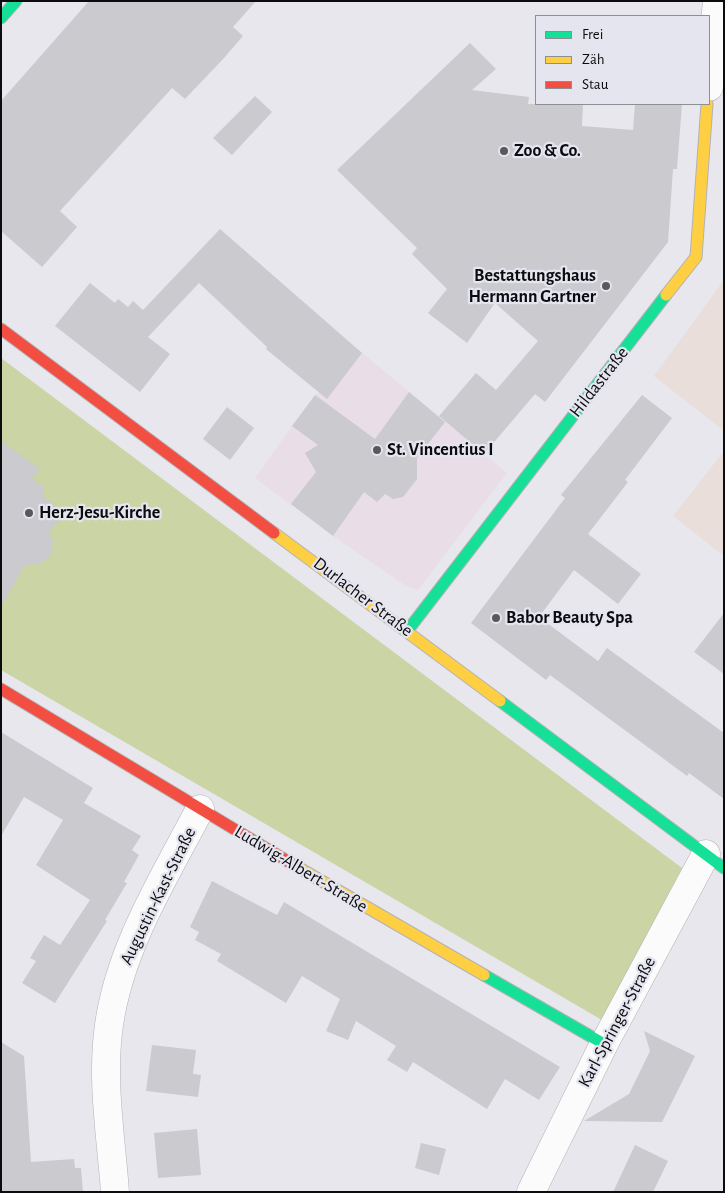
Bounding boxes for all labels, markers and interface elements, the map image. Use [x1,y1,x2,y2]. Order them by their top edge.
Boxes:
legend [535,15,710,105]
text: Frei [582,27,603,42]
text: Zäh [582,52,605,67]
text: Stau [582,77,608,92]
place label: Zoo & Co. [514,140,581,162]
marker: Zoo & Co. [498,145,510,157]
place label: Bestattungshaus Hermann Gartner [469,265,596,308]
marker: Bestattungshaus Hermann Gartner [600,280,612,292]
street label: Hildastraße [565,343,633,421]
place label: St. Vincentius I [387,439,493,461]
marker: St. Vincentius I [371,444,383,456]
place label: Herz-Jesu-Kirche [39,502,160,524]
marker: Herz-Jesu-Kirche [23,507,35,519]
street label: Durlacher Straße [309,553,417,641]
place label: Babor Beauty Spa [506,607,633,629]
marker: Babor Beauty Spa [490,612,502,624]
street label: Ludwig-Albert-Straße [231,821,371,917]
street label: Augustin-Kast-Straße [115,824,201,968]
street label: Karl-Springer-Straße [573,953,661,1091]

